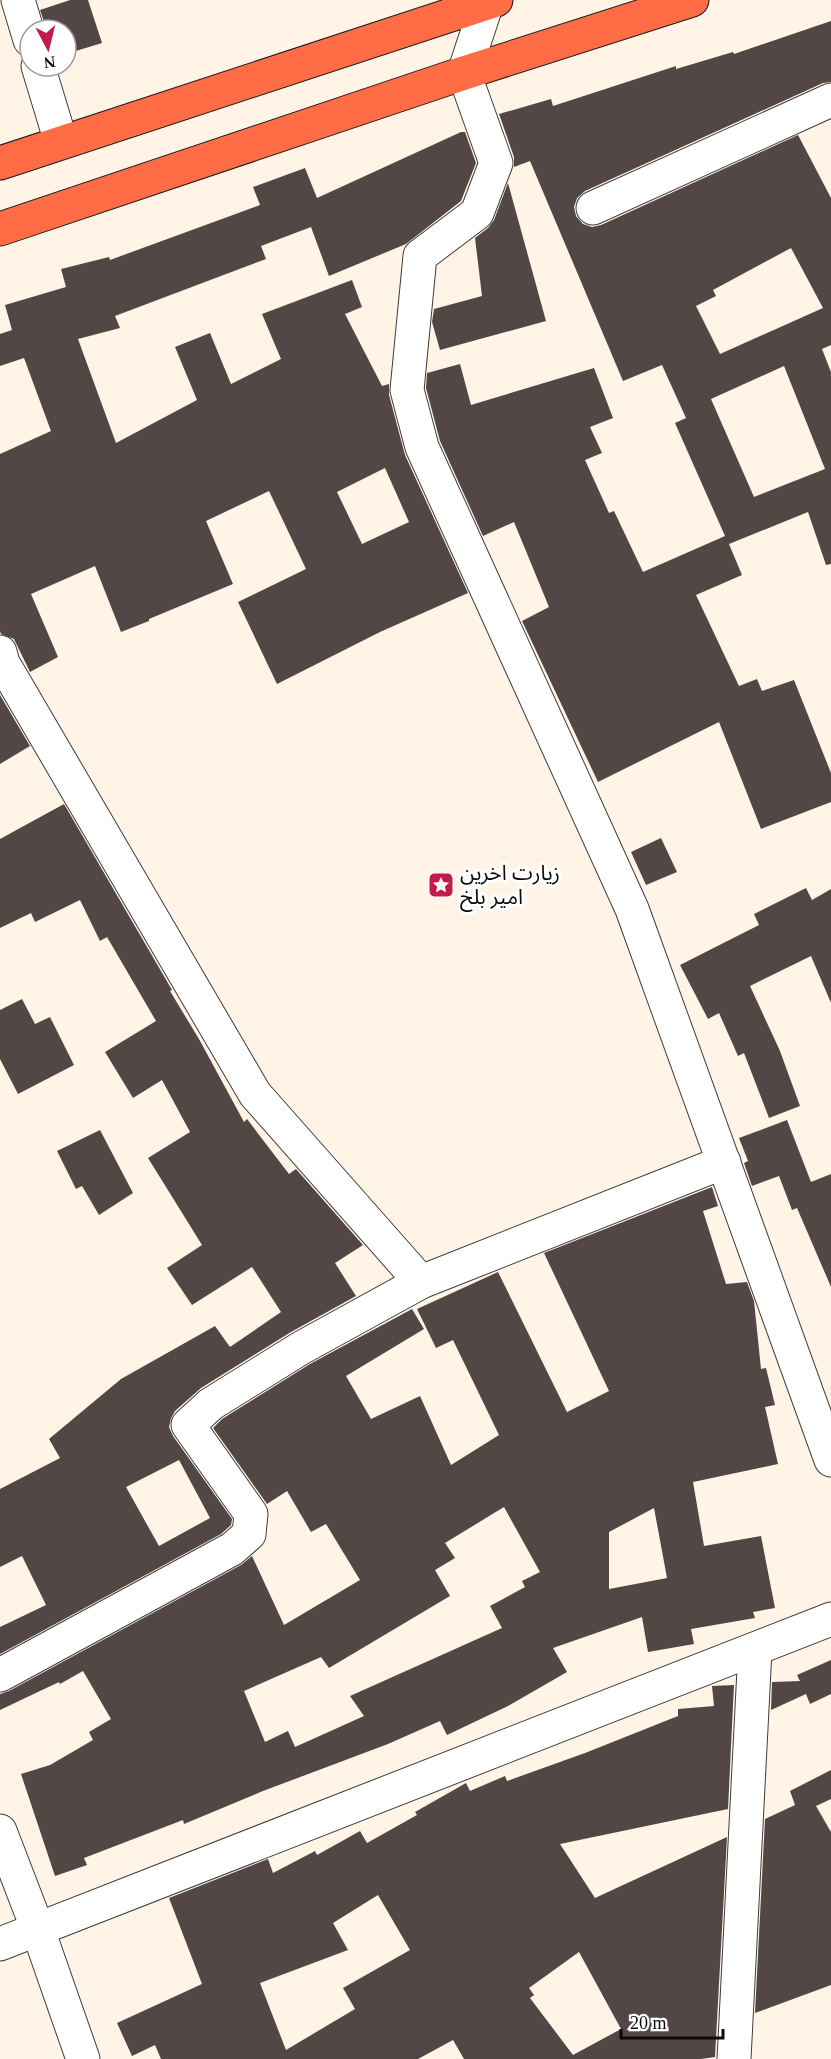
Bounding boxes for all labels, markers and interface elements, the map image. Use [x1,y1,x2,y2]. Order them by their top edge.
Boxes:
north arrow [18,18,78,78]
text: N [43,53,57,72]
place label: زیارت اخرین امیر بلخ [460,861,560,912]
place icon: زیارت اخرین امیر بلخ [426,870,456,900]
scale bar [621,2002,723,2040]
text: 20 m [630,2013,667,2033]

